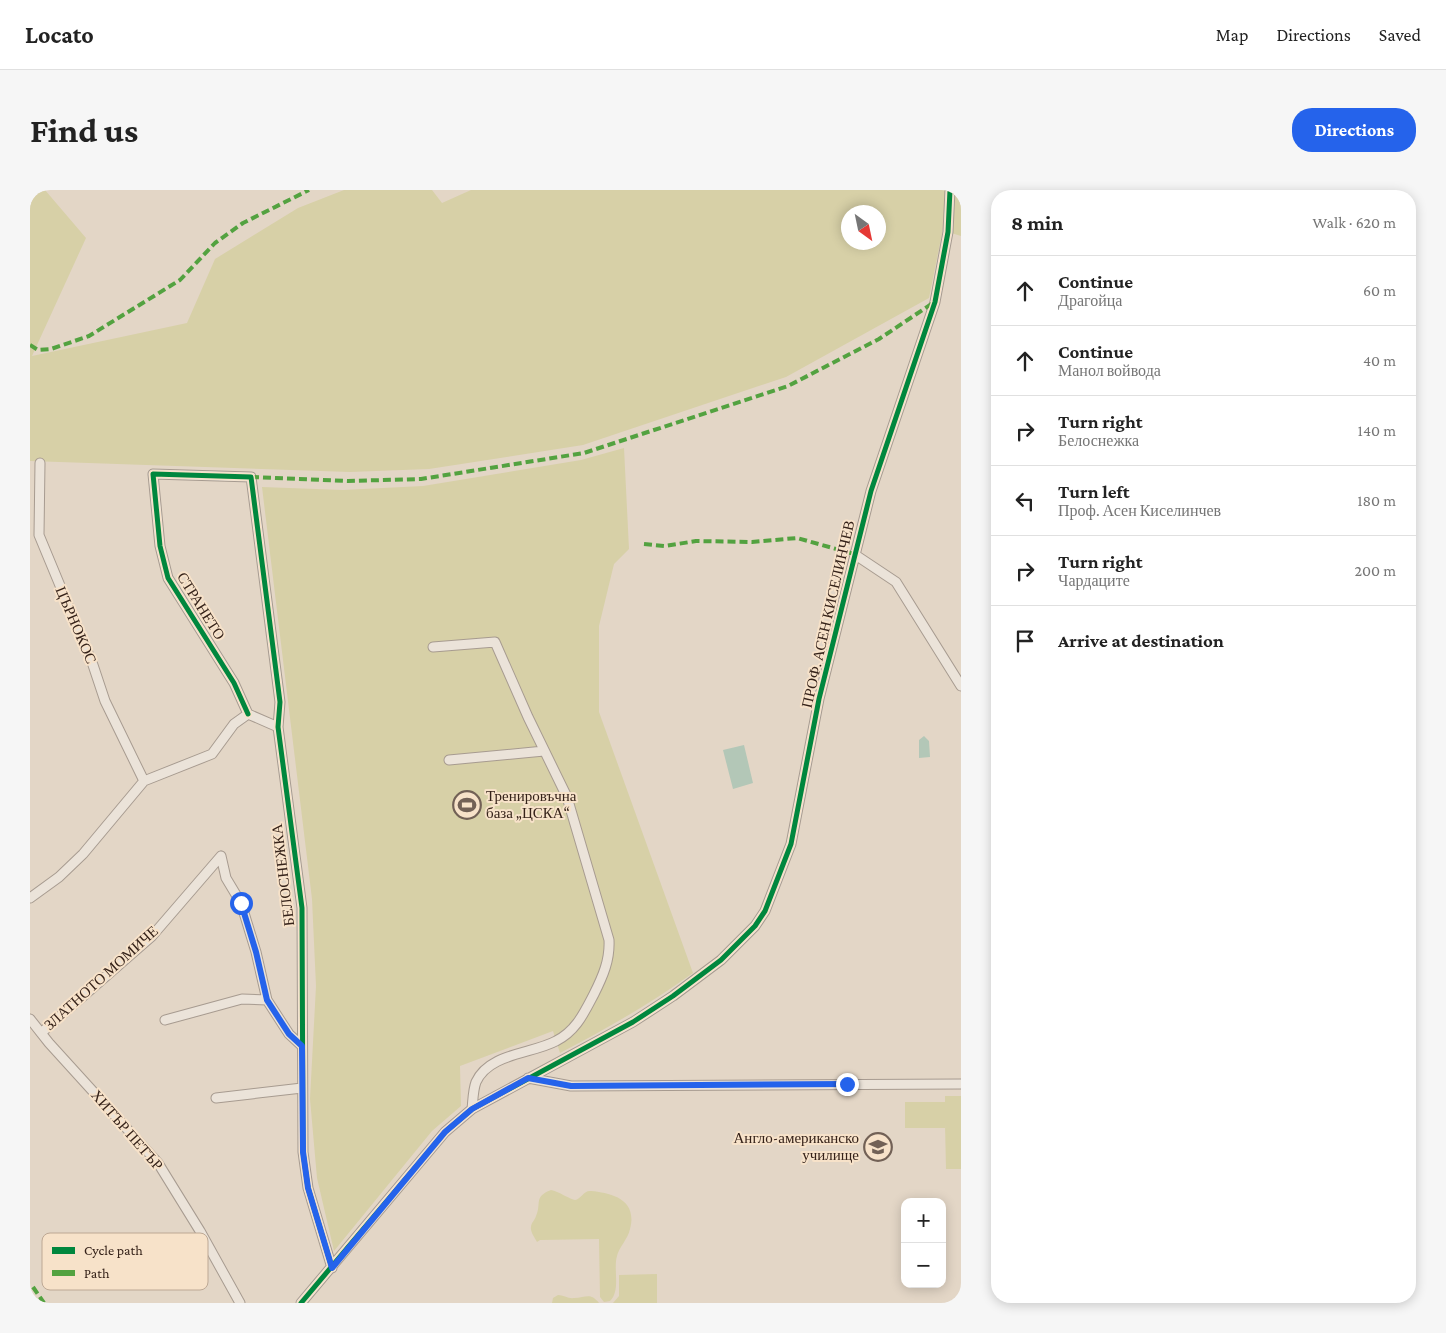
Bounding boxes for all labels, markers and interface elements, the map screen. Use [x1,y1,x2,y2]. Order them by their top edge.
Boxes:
text: Locato [25,21,94,48]
text: Map [1216,25,1248,45]
text: Directions [1276,25,1351,45]
text: Saved [1379,25,1421,45]
button: Directions [1292,108,1416,152]
text: Find us [30,111,138,150]
north arrow [841,205,886,250]
text: 8 min [1011,211,1063,235]
text: Walk · 620 m [1313,214,1396,231]
text: Continue [1058,271,1133,292]
icon: ahead [1011,277,1039,305]
text: 60 m [1363,282,1396,299]
text: Драгойца [1058,292,1122,309]
text: Continue [1058,341,1133,362]
icon: ahead [1011,347,1039,375]
text: 40 m [1363,352,1396,369]
text: Манол войвода [1058,362,1161,379]
text: Turn right [1058,411,1143,432]
icon: right [1011,417,1039,445]
text: 140 m [1358,422,1396,439]
text: Белоснежка [1058,432,1139,449]
text: Turn left [1058,481,1130,502]
icon: left [1011,487,1039,515]
text: 180 m [1357,492,1396,509]
text: Проф. Асен Киселинчев [1058,502,1221,519]
street label: ПРОФ. АСЕН КИСЕЛИНЧЕВ [799,519,857,709]
text: Turn right [1058,551,1143,572]
icon: right [1011,557,1039,585]
text: 200 m [1354,562,1396,579]
street label: СТРАНЕТО [174,569,228,643]
text: Чардаците [1058,572,1130,589]
street label: ЦЪРНОКОС [53,584,99,666]
icon: arrive [1011,627,1039,655]
text: Arrive at destination [1058,630,1224,651]
place label: Тренировъчна база „ЦСКА“ [486,788,577,821]
sports icon: Тренировъчна база „ЦСКА“ [452,790,482,820]
street label: БЕЛОСНЕЖКА [269,823,297,927]
route start [230,892,253,915]
street label: ЗЛАТНОТО МОМИЧЕ [41,923,161,1033]
route end [836,1073,859,1096]
street label: ХИТЪР ПЕТЪР [88,1087,166,1173]
place label: Англо-американско училище [734,1130,859,1163]
school or university icon: Англо-американско училище [863,1132,893,1162]
map controls [901,1198,946,1288]
button: + [901,1198,946,1243]
legend [42,1233,208,1290]
text: Cycle path [84,1242,143,1258]
button: − [901,1243,946,1288]
text: Path [84,1265,110,1281]

